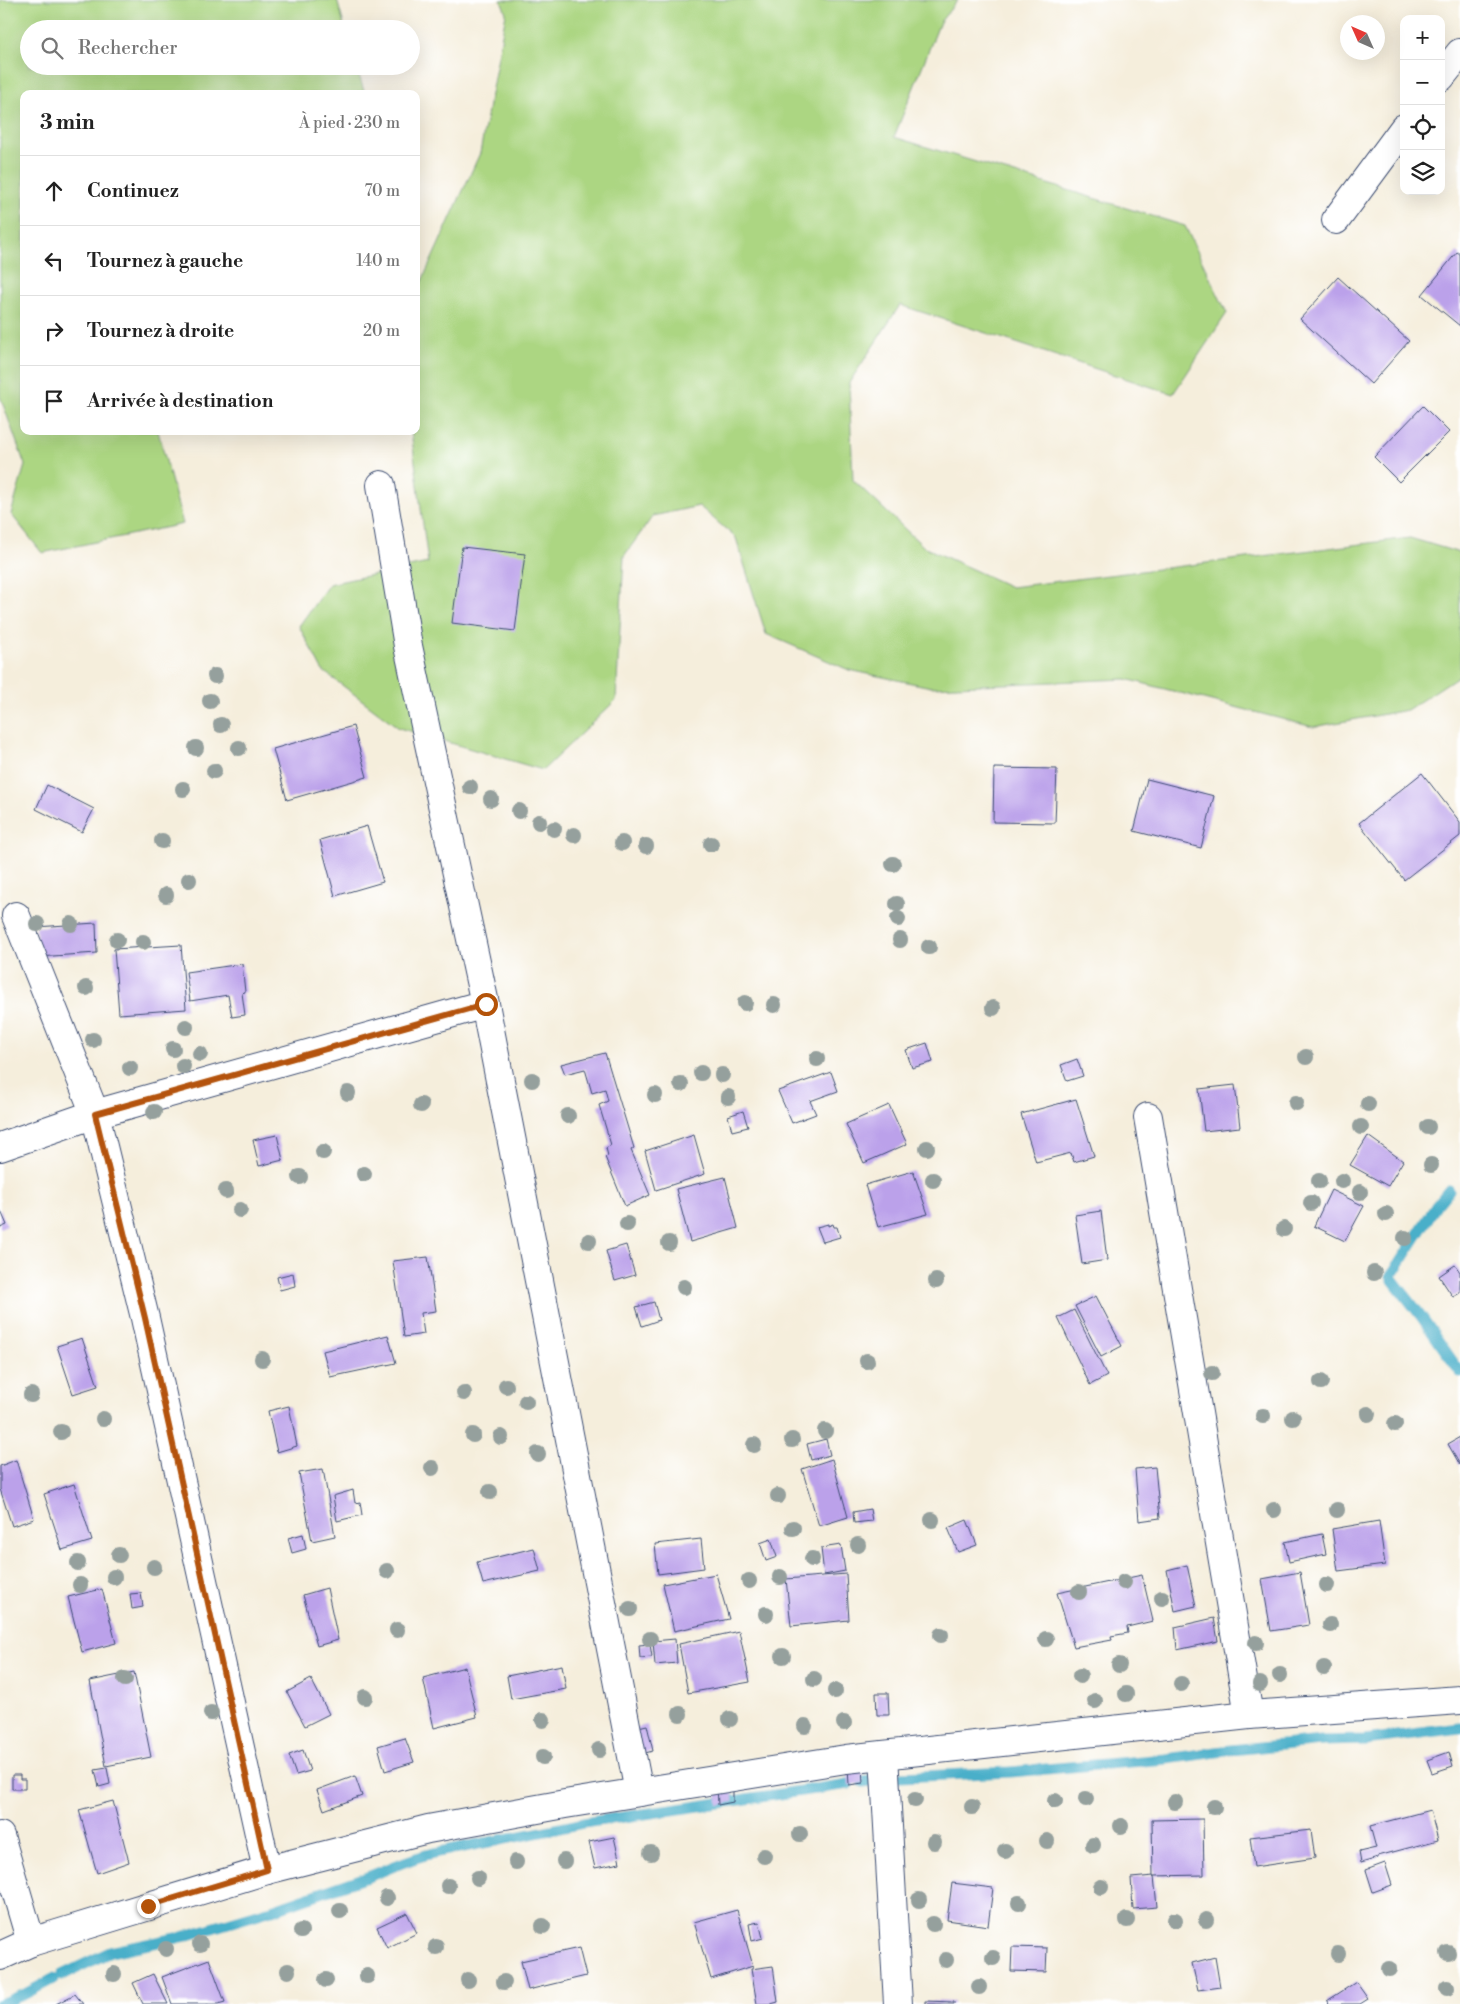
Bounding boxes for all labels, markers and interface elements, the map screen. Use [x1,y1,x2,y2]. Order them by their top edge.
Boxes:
north arrow [1340,15,1385,60]
map controls [1400,15,1445,195]
button: + [1400,15,1445,60]
search box [20,20,420,75]
icon: search [38,34,66,62]
text: Rechercher [78,36,177,60]
button: − [1400,60,1445,105]
button: locate [1400,105,1445,150]
text: 3 min [40,110,95,136]
text: À pied · 230 m [299,113,400,133]
button: layers [1400,150,1445,195]
icon: ahead [40,177,68,205]
text: Continuez [87,179,179,203]
text: 70 m [364,181,400,201]
icon: left [40,247,68,275]
text: Tournez à gauche [87,249,243,273]
text: 140 m [356,251,400,271]
icon: right [40,317,68,345]
text: Tournez à droite [87,319,234,343]
text: 20 m [363,321,400,341]
icon: arrive [40,387,68,415]
text: Arrivée à destination [87,389,273,413]
route start [475,993,498,1016]
route end [137,1895,160,1918]

